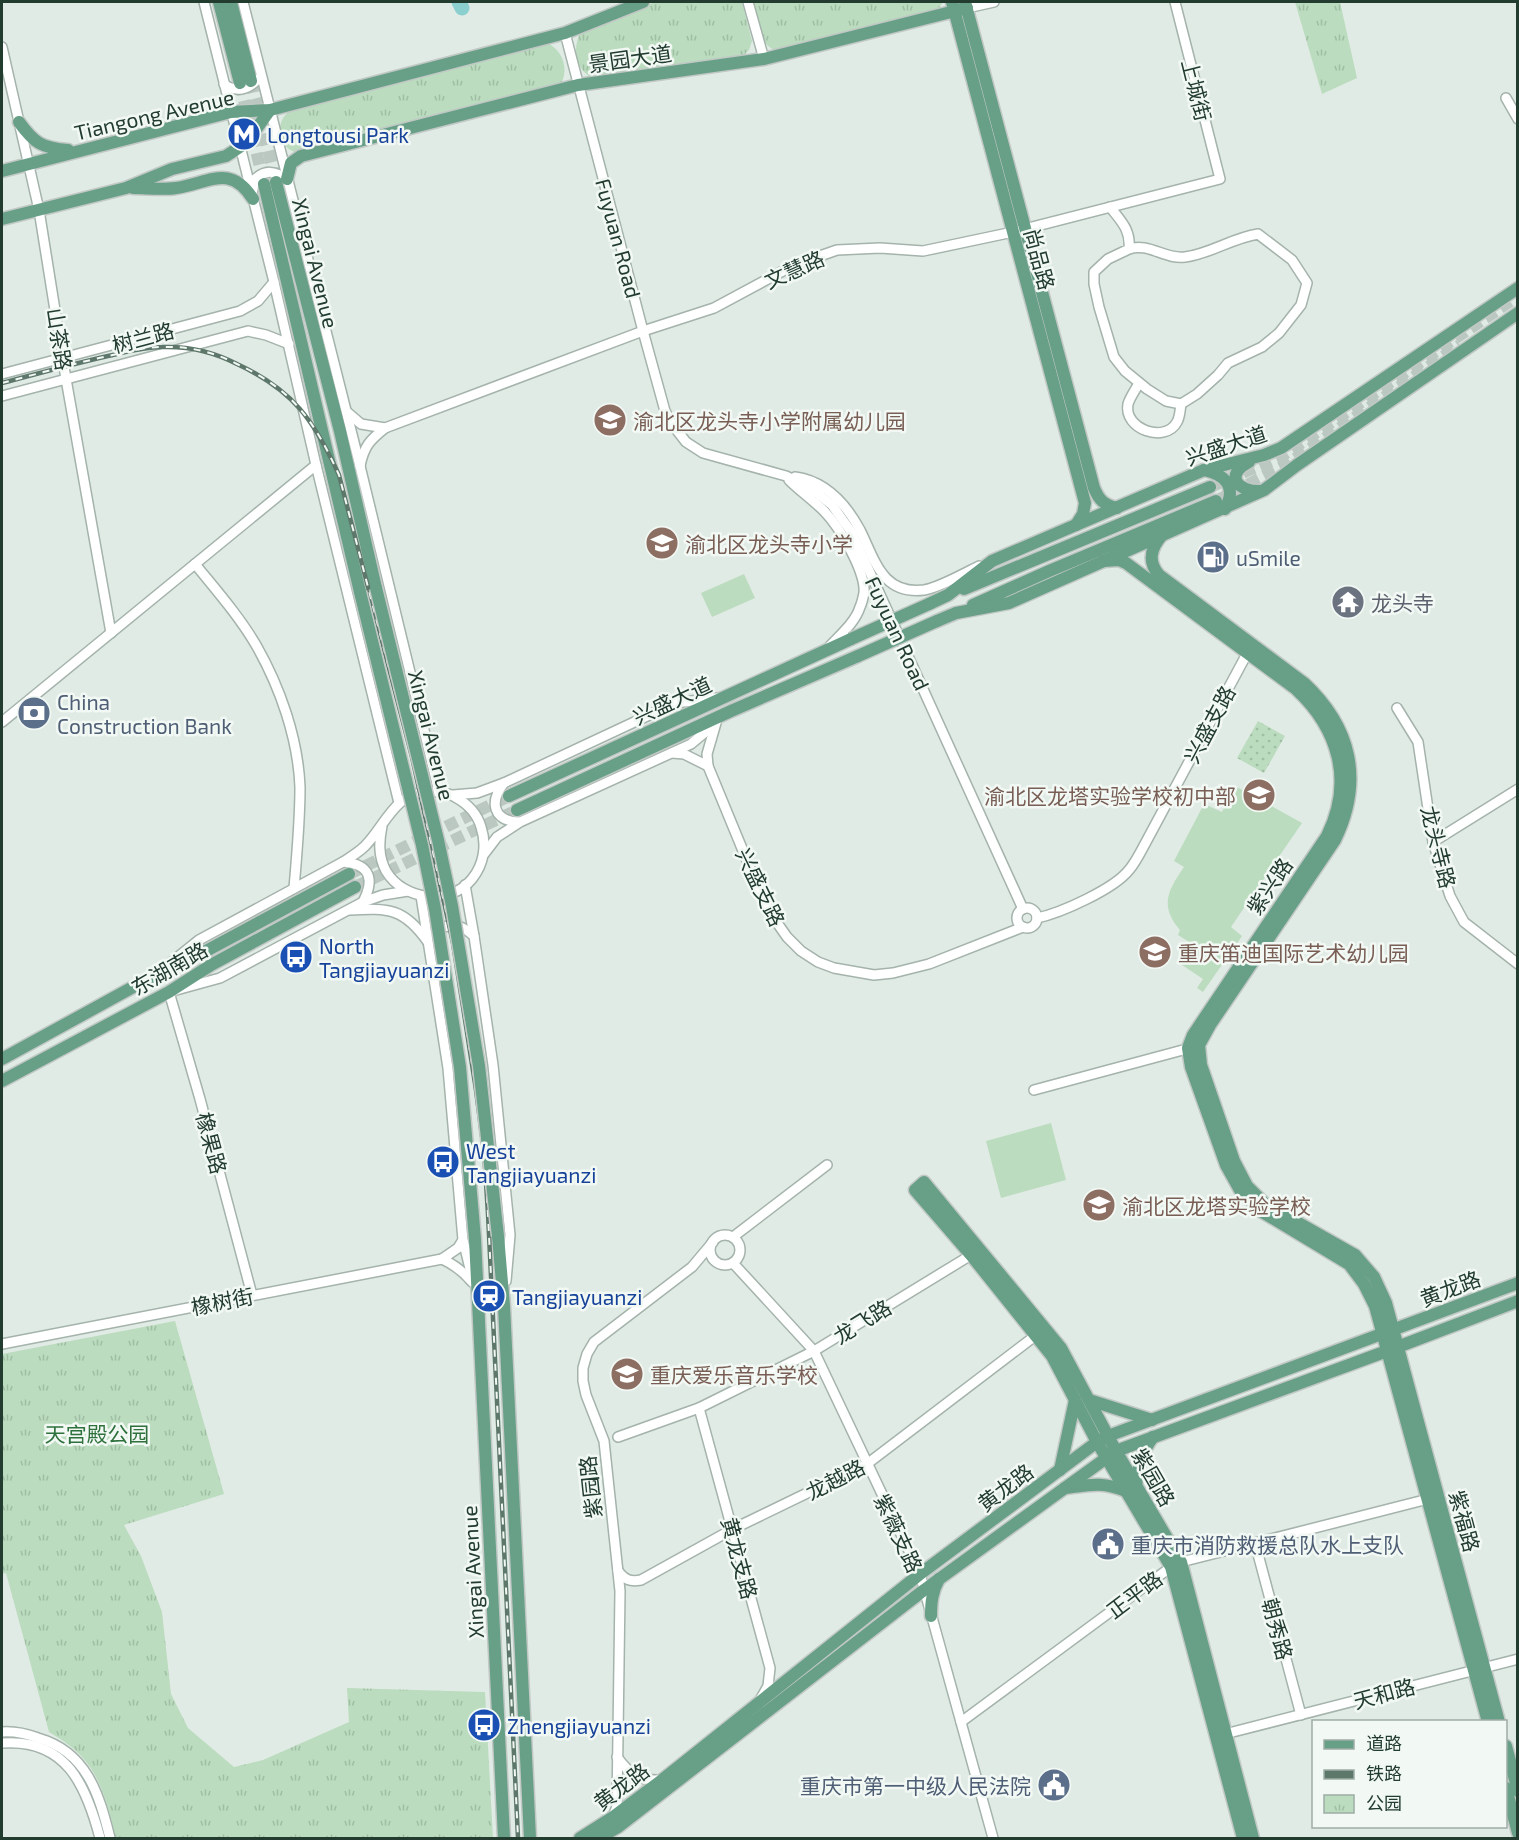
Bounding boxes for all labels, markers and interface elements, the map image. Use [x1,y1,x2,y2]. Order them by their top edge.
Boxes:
street label: 景园大道 [587,40,673,76]
street label: 上城街 [1177,56,1217,124]
street label: Tiangong Avenue [72,83,236,145]
metro station icon: Longtousi Park [226,116,262,152]
place label: Longtousi Park [267,122,409,147]
street label: Fuyuan Road [591,175,647,301]
street label: Xingai Avenue [288,195,344,331]
street label: 尚品路 [1020,225,1060,293]
street label: 文慧路 [760,245,828,293]
street label: 山茶路 [43,306,77,372]
street label: 树兰路 [109,317,177,357]
school or university icon: 渝北区龙头寺小学附属幼儿园 [592,402,628,438]
place label: 渝北区龙头寺小学附属幼儿园 [633,408,906,433]
street label: 兴盛大道 [1182,420,1270,470]
school or university icon: 渝北区龙头寺小学 [644,525,680,561]
place label: 渝北区龙头寺小学 [685,531,853,556]
fuel station icon: uSmile [1195,539,1231,575]
place label: uSmile [1236,545,1301,570]
street label: Fuyuan Road [861,572,935,694]
temple icon: 龙头寺 [1330,584,1366,620]
place label: 龙头寺 [1371,590,1434,615]
street label: Xingai Avenue [404,667,460,803]
street label: 兴盛大道 [629,671,715,729]
street label: 兴盛支路 [1178,681,1240,767]
place label: China Construction Bank [57,689,232,738]
bank icon: China Construction Bank [16,695,52,731]
school or university icon: 渝北区龙塔实验学校初中部 [1241,777,1277,813]
place label: 渝北区龙塔实验学校初中部 [984,783,1236,808]
street label: 龙头寺路 [1417,803,1461,891]
street label: 兴盛支路 [731,844,791,930]
street label: 紫兴路 [1241,853,1297,919]
place label: North Tangjiayuanzi [319,933,449,983]
school or university icon: 重庆笛迪国际艺术幼儿园 [1137,934,1173,970]
street label: 东湖南路 [126,936,212,1000]
bus stop icon: North Tangjiayuanzi [278,939,314,975]
place label: 重庆笛迪国际艺术幼儿园 [1178,940,1409,965]
street label: 橡果路 [192,1109,232,1177]
place label: West Tangjiayuanzi [466,1138,596,1188]
bus stop icon: West Tangjiayuanzi [425,1144,461,1180]
school or university icon: 渝北区龙塔实验学校 [1081,1187,1117,1223]
place label: 渝北区龙塔实验学校 [1122,1193,1311,1218]
street label: 黄龙路 [1416,1265,1484,1311]
station icon: Tangjiayuanzi [471,1278,507,1314]
street label: 橡树街 [189,1283,255,1319]
place label: Tangjiayuanzi [512,1284,642,1310]
street label: 龙飞路 [829,1294,895,1348]
school or university icon: 重庆爱乐音乐学校 [609,1356,645,1392]
place label: 重庆爱乐音乐学校 [650,1362,818,1387]
park label: 天宫殿公园 [45,1421,150,1446]
street label: 紫园路 [1127,1443,1181,1511]
street label: 紫园路 [574,1454,606,1520]
street label: 龙越路 [801,1454,869,1504]
street label: 黄龙路 [972,1458,1038,1516]
street label: 紫福路 [1445,1487,1485,1555]
street label: 紫薇支路 [870,1490,928,1576]
street label: Xingai Avenue [456,1505,488,1639]
street label: 黄龙支路 [717,1514,763,1602]
public building icon: 重庆市消防救援总队水上支队 [1090,1526,1126,1562]
place label: 重庆市消防救援总队水上支队 [1131,1532,1404,1557]
street label: 正平路 [1101,1565,1167,1623]
street label: 朝秀路 [1258,1595,1298,1663]
street label: 天和路 [1350,1673,1418,1713]
bus stop icon: Zhengjiayuanzi [466,1707,502,1743]
place label: Zhengjiayuanzi [507,1713,651,1739]
legend [1312,1720,1507,1828]
text: 道路 [1366,1732,1402,1754]
street label: 黄龙路 [588,1757,654,1815]
text: 铁路 [1366,1762,1402,1784]
public building icon: 重庆市第一中级人民法院 [1036,1767,1072,1803]
place label: 重庆市第一中级人民法院 [800,1773,1031,1798]
text: 公园 [1366,1792,1402,1814]

